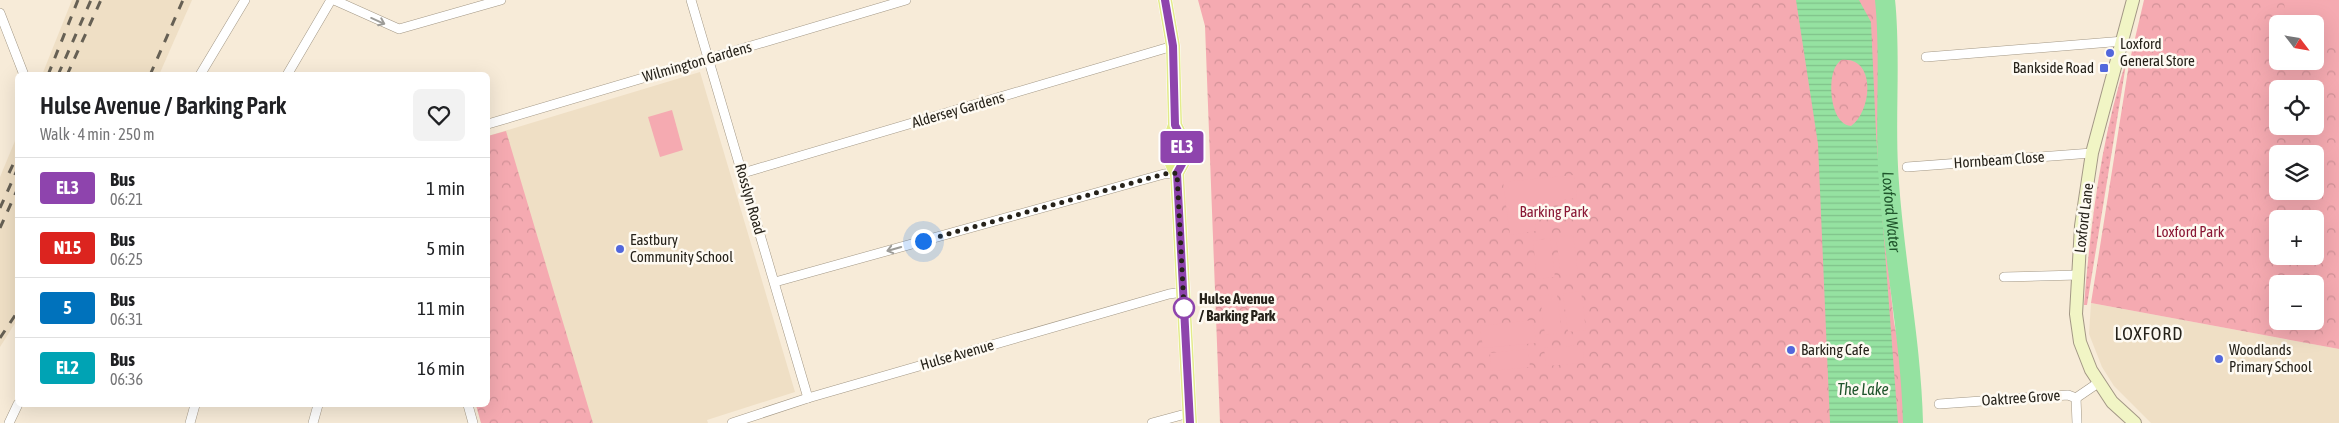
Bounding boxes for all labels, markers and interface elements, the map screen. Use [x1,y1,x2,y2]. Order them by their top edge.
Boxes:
north arrow [2269,15,2324,70]
map controls [2269,15,2324,330]
one-way arrow [370,16,385,26]
place label: Loxford General Store [2120,35,2195,69]
street label: Wilmington Gardens [640,38,753,85]
marker: Loxford General Store [2104,47,2116,59]
place label: Bankside Road [2013,59,2094,76]
marker: Bankside Road [2098,62,2110,74]
button: locate [2269,80,2324,135]
street label: Aldersey Gardens [910,88,1006,131]
button: heart [413,89,465,141]
text: Hulse Avenue / Barking Park [40,92,286,119]
text: Walk · 4 min · 250 m [40,125,154,143]
line badge: EL3 [1153,131,1211,163]
text: EL3 [1170,136,1194,157]
button: layers [2269,145,2324,200]
street label: Hornbeam Close [1953,148,2045,171]
street label: Rosslyn Road [732,161,769,236]
text: Bus [110,168,135,190]
water label: Loxford Water [1879,171,1905,254]
text: EL3 [56,177,79,198]
text: 1 min [426,177,465,199]
street label: Loxford Lane [2071,182,2096,254]
text: 06:21 [110,190,143,208]
park label: Barking Park [1520,203,1589,220]
button: + [2269,210,2324,265]
park label: Loxford Park [2156,223,2225,240]
text: Bus [110,228,135,250]
your location [911,229,936,254]
place label: Eastbury Community School [630,231,733,265]
text: N15 [54,237,81,258]
text: 5 min [426,237,465,259]
marker: Eastbury Community School [614,243,626,255]
one-way arrow [886,245,902,255]
text: 06:25 [110,250,143,268]
button: − [2269,275,2324,330]
text: Bus [110,288,135,310]
place label: Hulse Avenue / Barking Park [1199,290,1276,324]
text: 5 [63,297,72,318]
text: 11 min [417,297,465,319]
marker: Hulse Avenue / Barking Park [1173,297,1195,319]
text: 06:31 [110,310,143,328]
district label: LOXFORD [2115,323,2183,344]
street label: Hulse Avenue [918,336,996,373]
place label: Barking Cafe [1801,341,1870,358]
place label: Woodlands Primary School [2229,341,2312,375]
marker: Barking Cafe [1785,344,1797,356]
text: Bus [110,348,135,370]
marker: Woodlands Primary School [2213,353,2225,365]
text: EL2 [56,357,79,378]
text: 16 min [417,357,465,379]
text: 06:36 [110,370,143,388]
water label: The Lake [1837,380,1889,398]
street label: Oaktree Grove [1981,386,2061,409]

